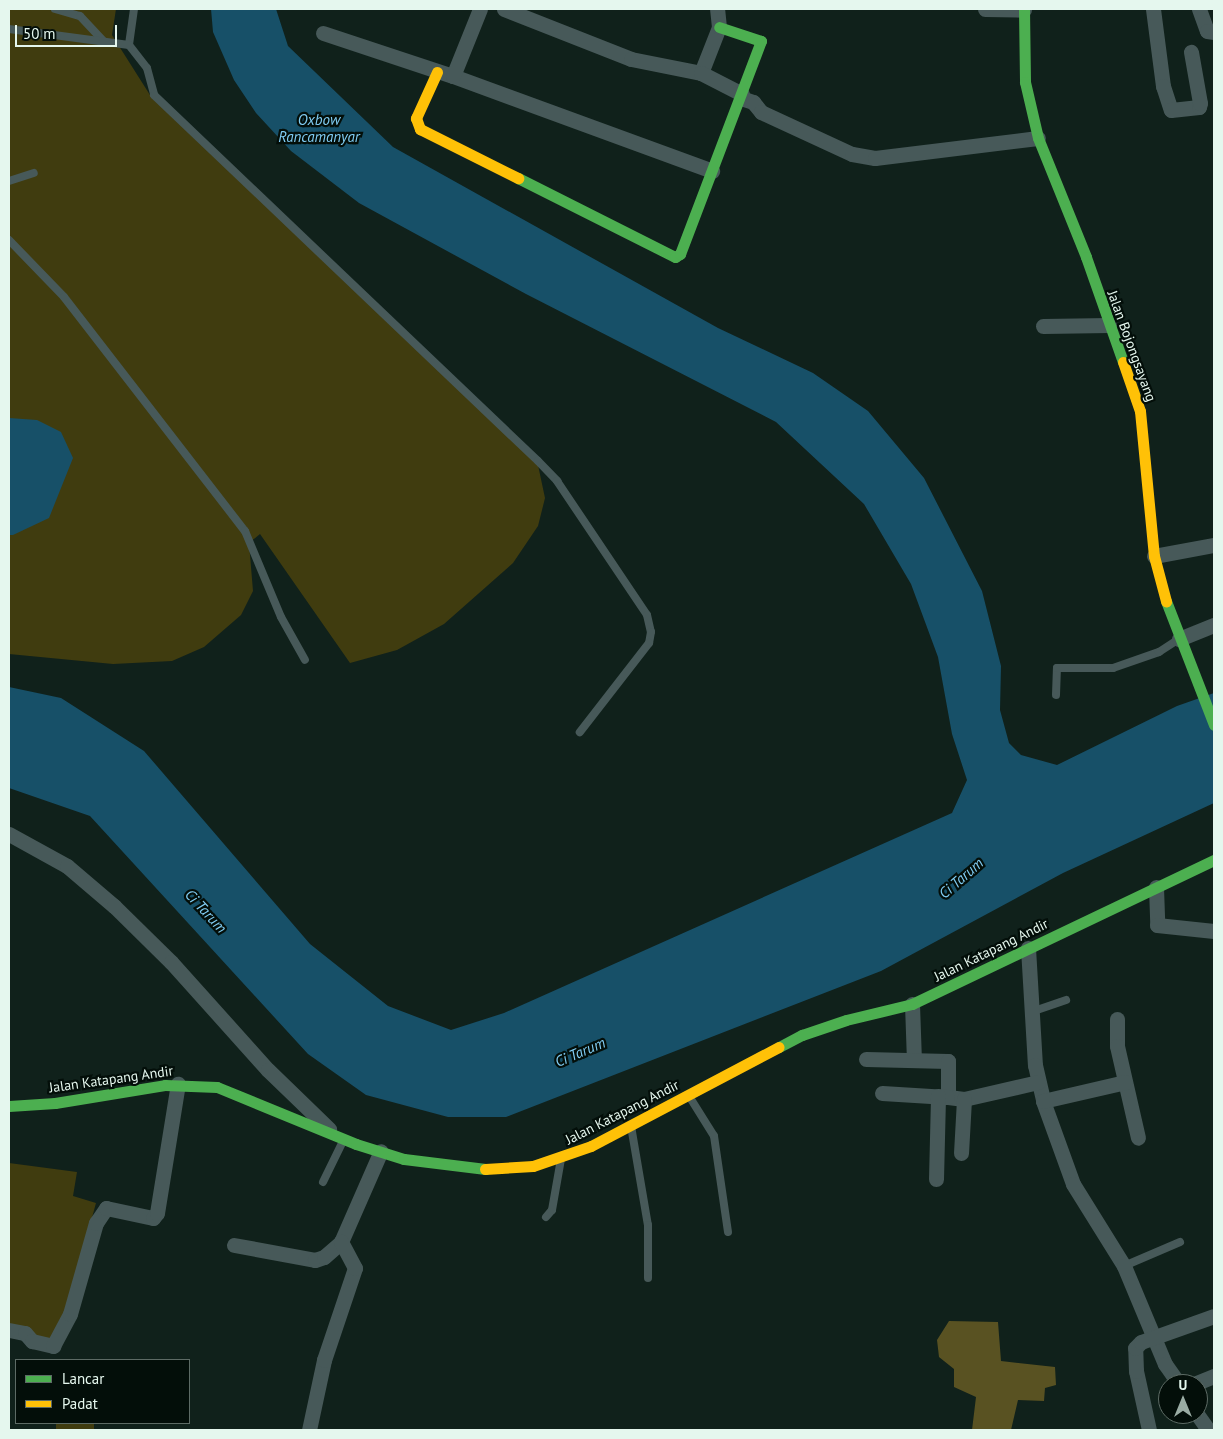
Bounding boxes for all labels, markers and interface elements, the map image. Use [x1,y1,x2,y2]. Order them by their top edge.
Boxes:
scale bar [18,15,120,47]
text: 50 m [23,24,56,43]
water label: Oxbow Rancamanyar [278,110,360,145]
street label: Jalan Bojongsayang [1104,288,1160,404]
water label: Ci Tarum [935,854,987,902]
water label: Ci Tarum [181,885,231,937]
street label: Jalan Katapang Andir [931,915,1051,985]
water label: Ci Tarum [552,1033,608,1071]
street label: Jalan Katapang Andir [48,1062,174,1096]
street label: Jalan Katapang Andir [562,1076,682,1148]
legend [15,1359,190,1424]
text: Lancar [62,1369,104,1388]
north arrow [1158,1374,1208,1424]
text: U [1179,1376,1187,1394]
text: Padat [62,1394,98,1413]

